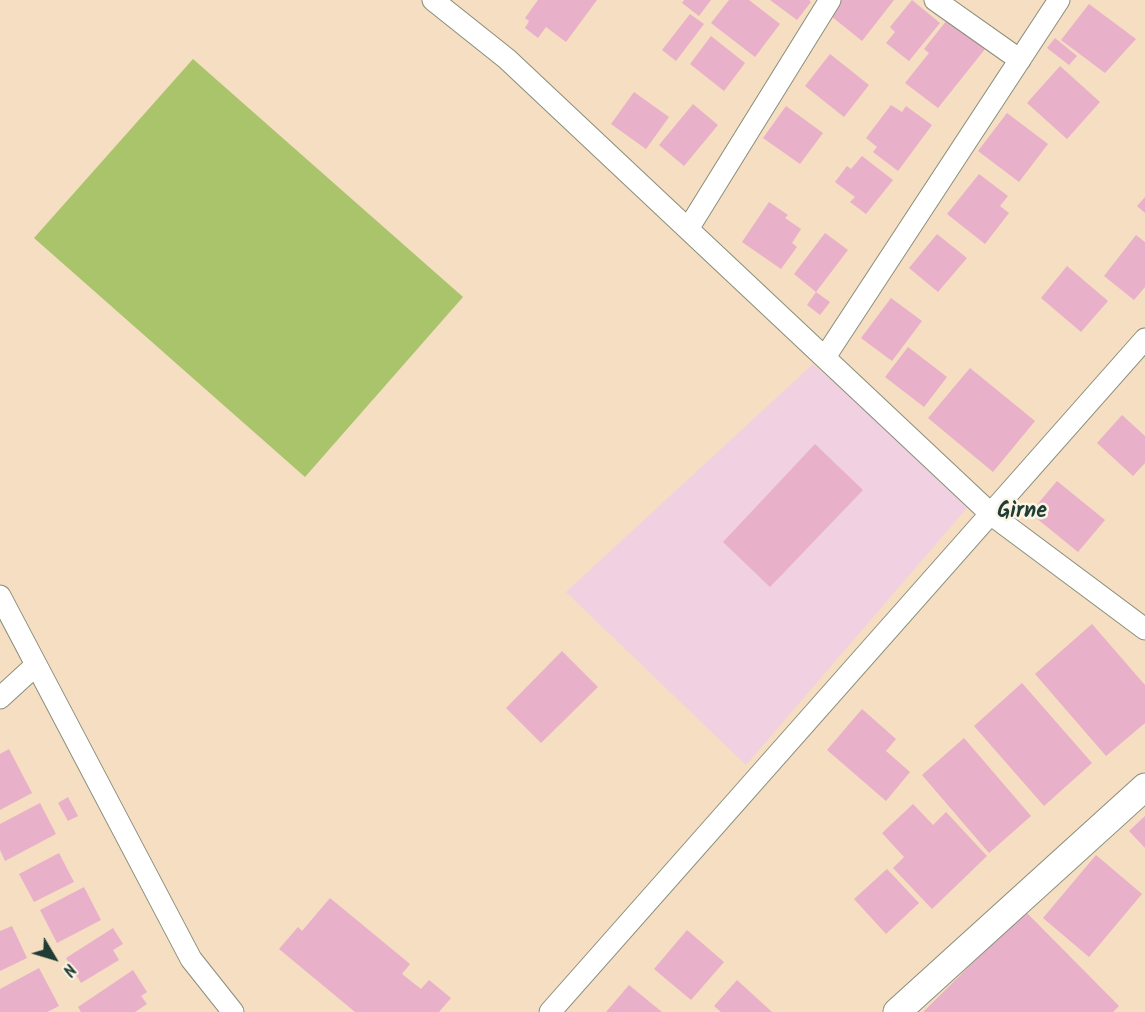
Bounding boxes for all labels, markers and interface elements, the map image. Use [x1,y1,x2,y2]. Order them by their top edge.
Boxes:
district label: Girne [997,500,1047,526]
north arrow [24,928,84,988]
text: N [56,958,82,981]

